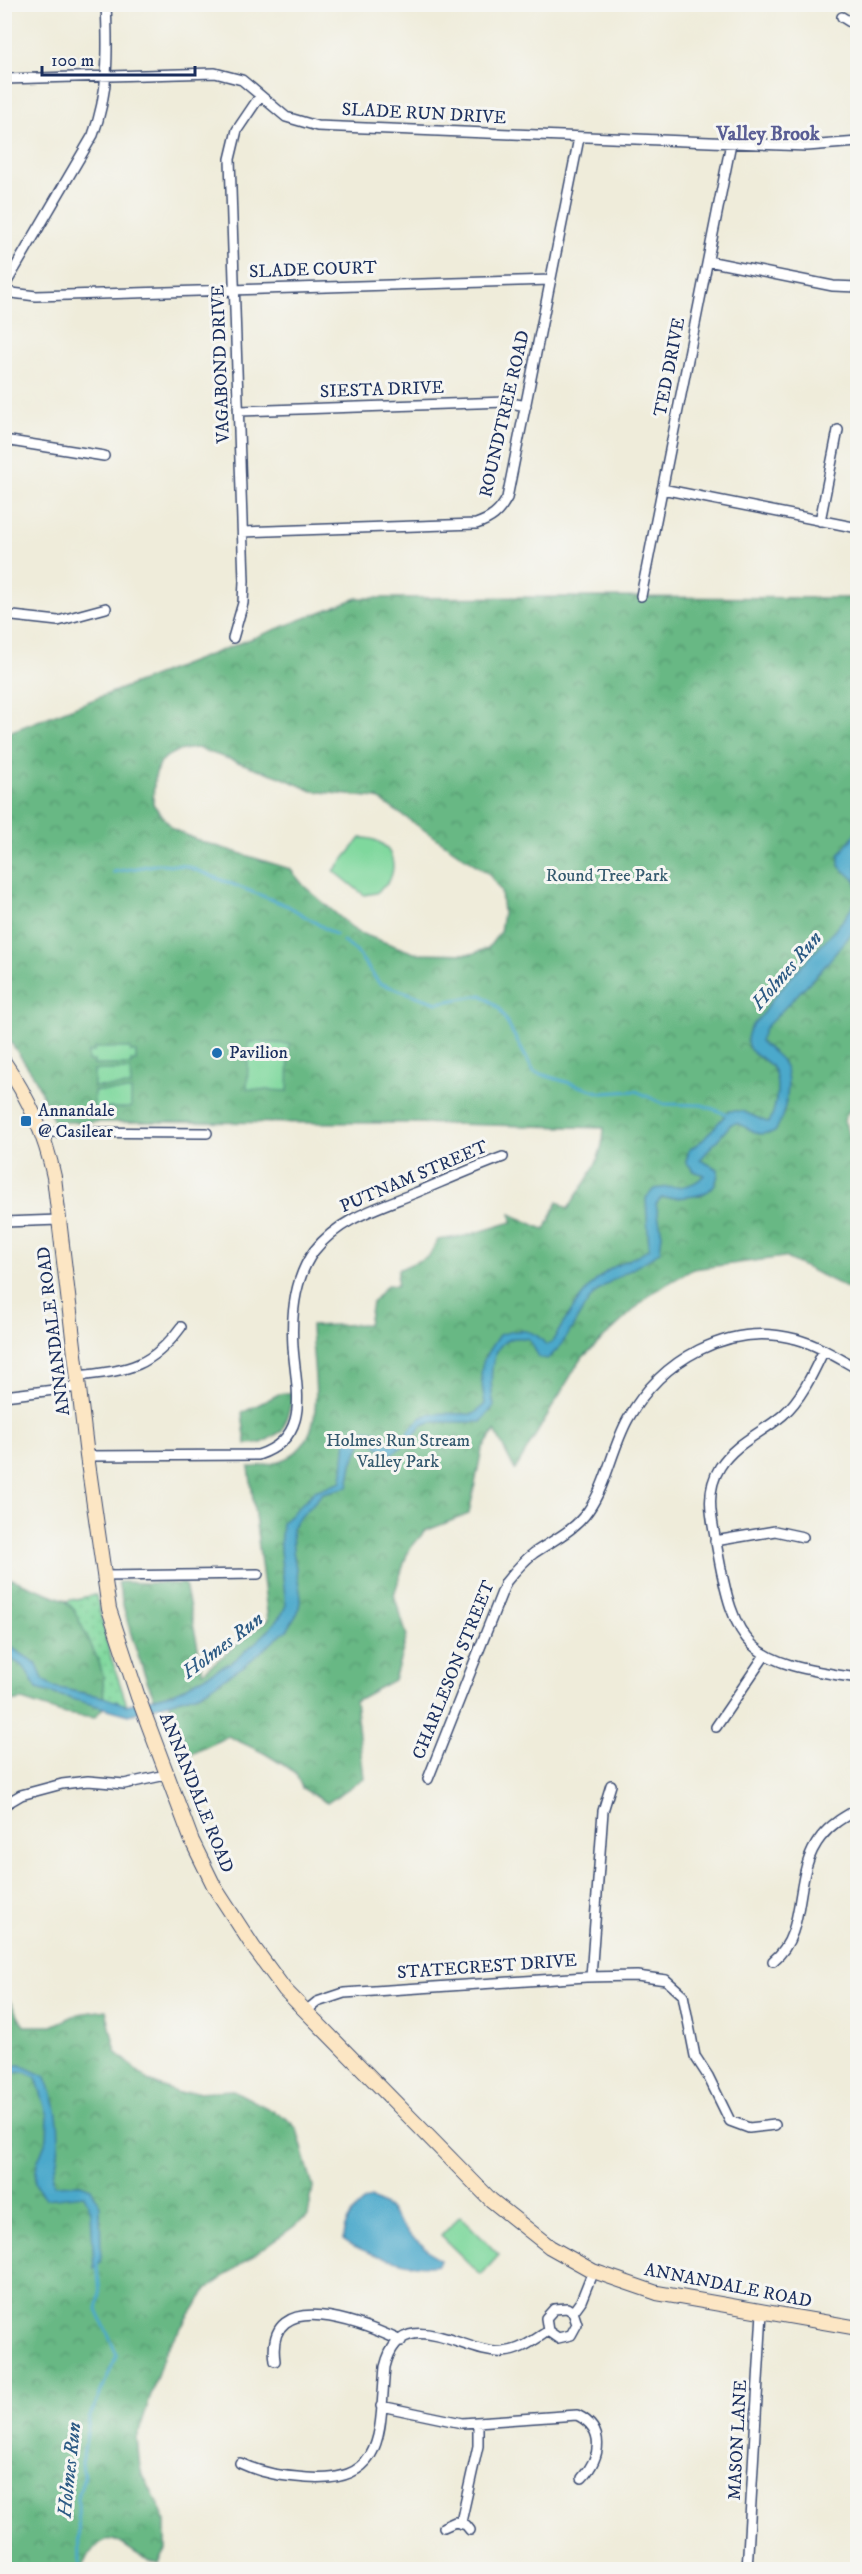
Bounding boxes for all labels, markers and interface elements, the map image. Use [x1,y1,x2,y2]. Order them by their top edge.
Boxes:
scale bar [42,39,195,77]
text: 100 m [51,50,94,72]
street label: SLADE RUN DRIVE [341,99,507,129]
district label: Valley Brook [715,122,821,147]
street label: SLADE COURT [249,257,378,283]
street label: VAGABOND DRIVE [207,284,235,445]
street label: TED DRIVE [650,315,690,418]
street label: ROUNDTREE ROAD [475,328,535,500]
street label: SIESTA DRIVE [320,377,445,403]
park label: Round Tree Park [546,865,668,887]
water label: Holmes Run [745,927,828,1016]
place label: Pavilion [229,1042,288,1064]
marker: Pavilion [210,1046,224,1060]
place label: Annandale @ Casilear [38,1100,115,1143]
marker: Annandale @ Casilear [19,1114,33,1128]
street label: PUTNAM STREET [337,1136,492,1218]
street label: ANNANDALE ROAD [33,1245,75,1417]
park label: Holmes Run Stream Valley Park [326,1430,470,1473]
street label: CHARLESON STREET [408,1577,500,1763]
water label: Holmes Run [176,1607,269,1685]
street label: ANNANDALE ROAD [154,1710,238,1876]
street label: STATECREST DRIVE [396,1950,578,1984]
street label: ANNANDALE ROAD [642,2259,814,2313]
street label: MASON LANE [724,2379,752,2501]
water label: Holmes Run [52,2421,87,2520]

